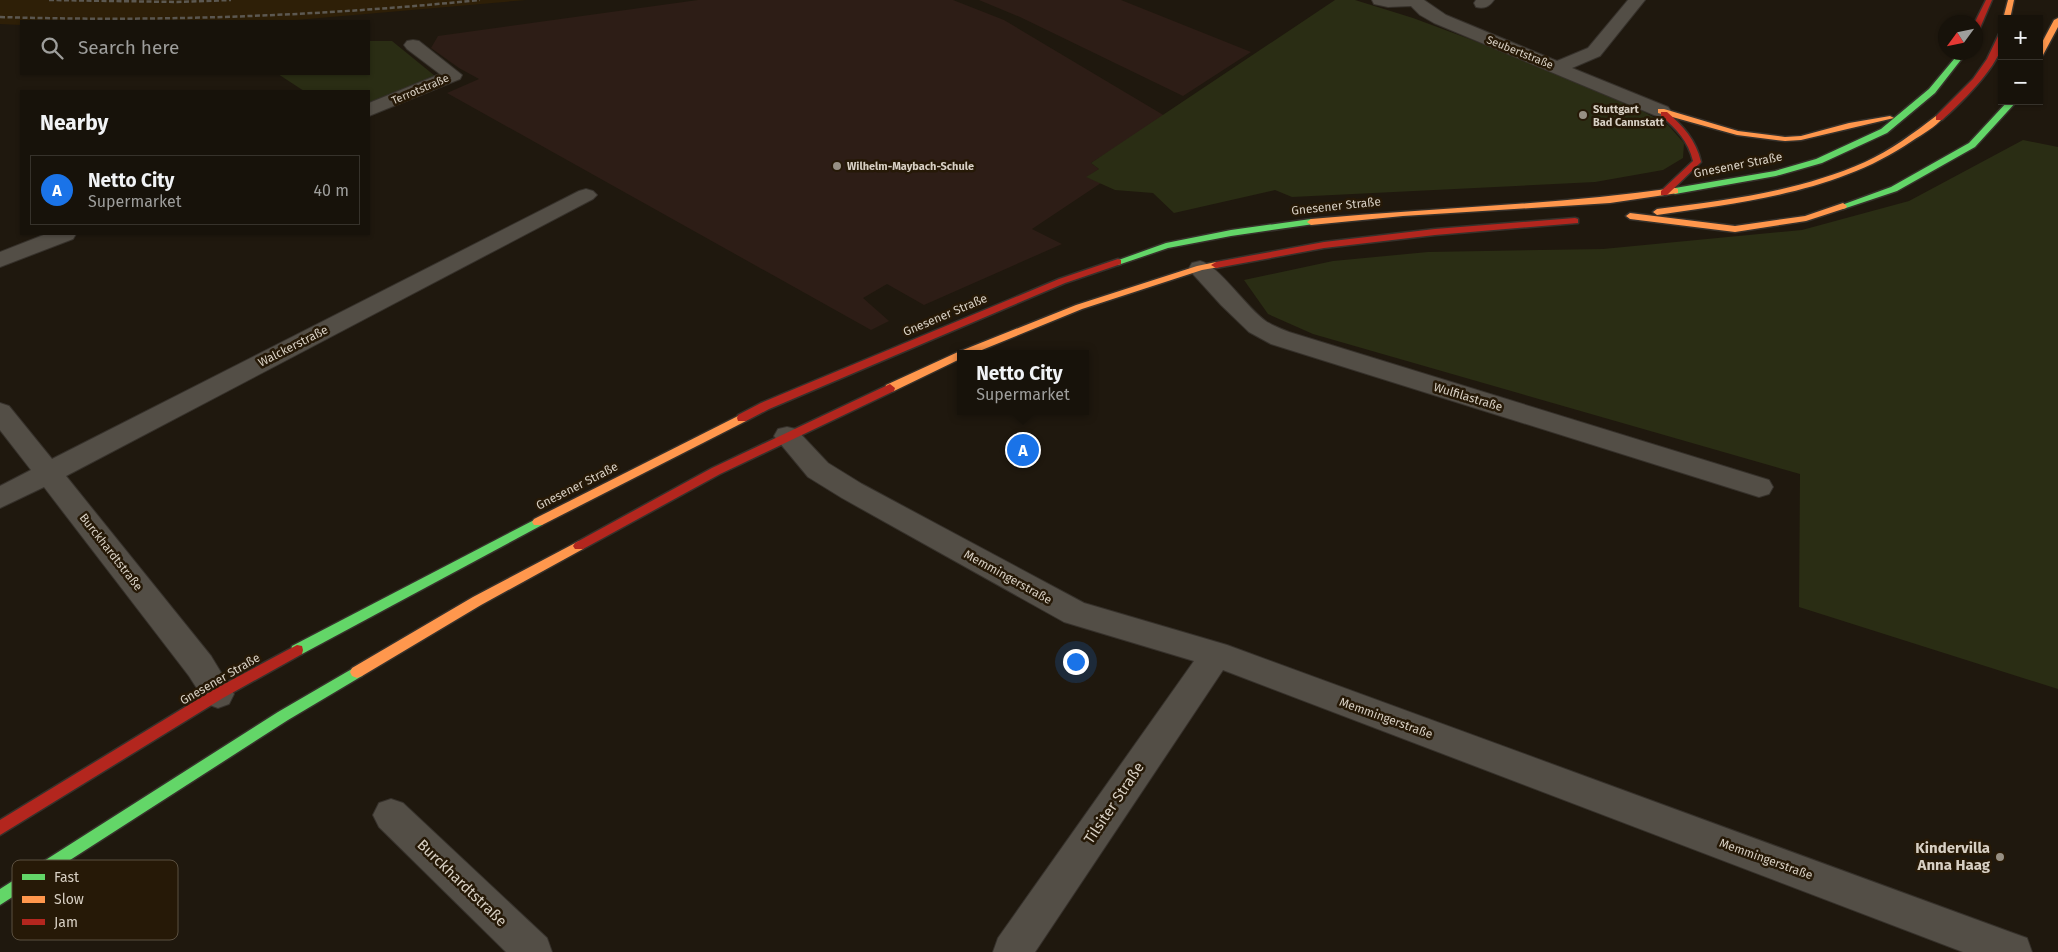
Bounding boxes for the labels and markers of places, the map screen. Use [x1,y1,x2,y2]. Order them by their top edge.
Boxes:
place label: Stuttgart Bad Cannstatt [1593,103,1665,129]
marker: Stuttgart Bad Cannstatt [1577,109,1589,121]
marker: Wilhelm-Maybach-Schule [831,160,843,172]
place label: Wilhelm-Maybach-Schule [847,160,974,173]
pin: A [1007,431,1039,469]
place label: Kindervilla Anna Haag [1915,839,1991,874]
marker: Kindervilla Anna Haag [1994,851,2006,863]

